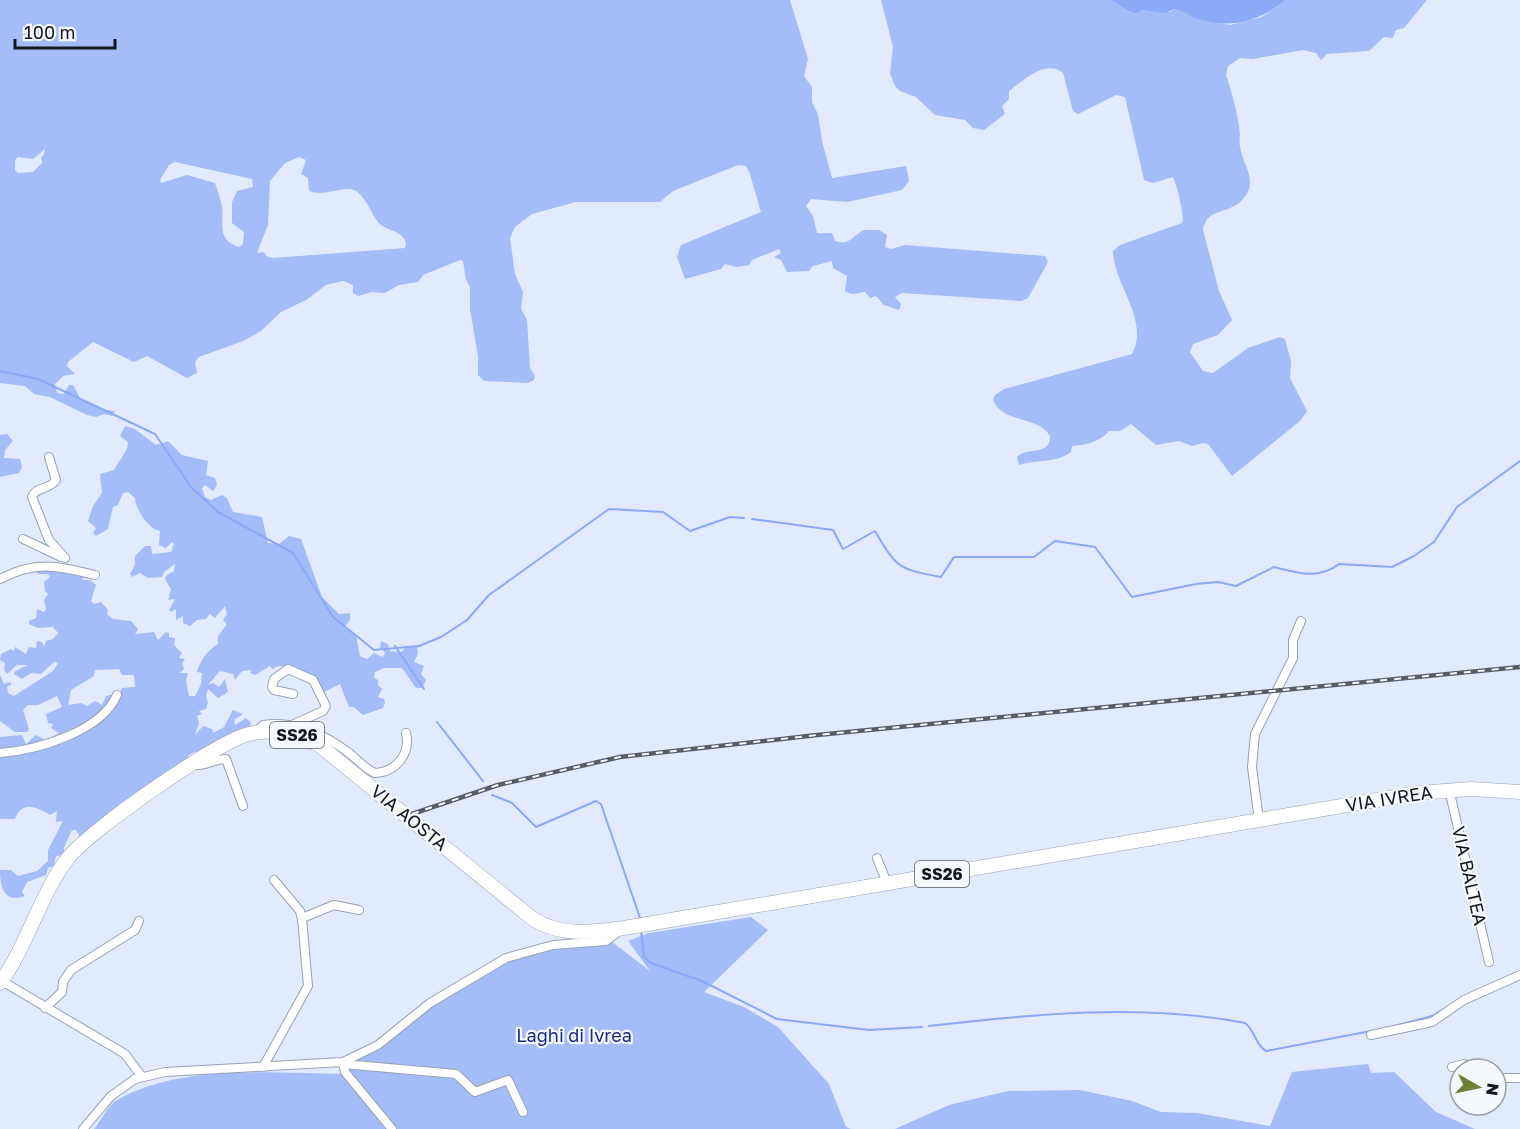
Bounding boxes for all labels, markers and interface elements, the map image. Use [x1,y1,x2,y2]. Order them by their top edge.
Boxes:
scale bar [15,12,116,50]
text: 100 m [24,21,75,43]
road number: SS26 [270,722,324,748]
street label: VIA AOSTA [367,780,452,855]
street label: VIA IVREA [1344,780,1434,816]
street label: VIA BALTEA [1448,824,1492,927]
road number: SS26 [915,861,969,887]
park label: Laghi di Ivrea [516,1024,632,1046]
north arrow [1448,1057,1508,1117]
text: N [1482,1082,1504,1097]

